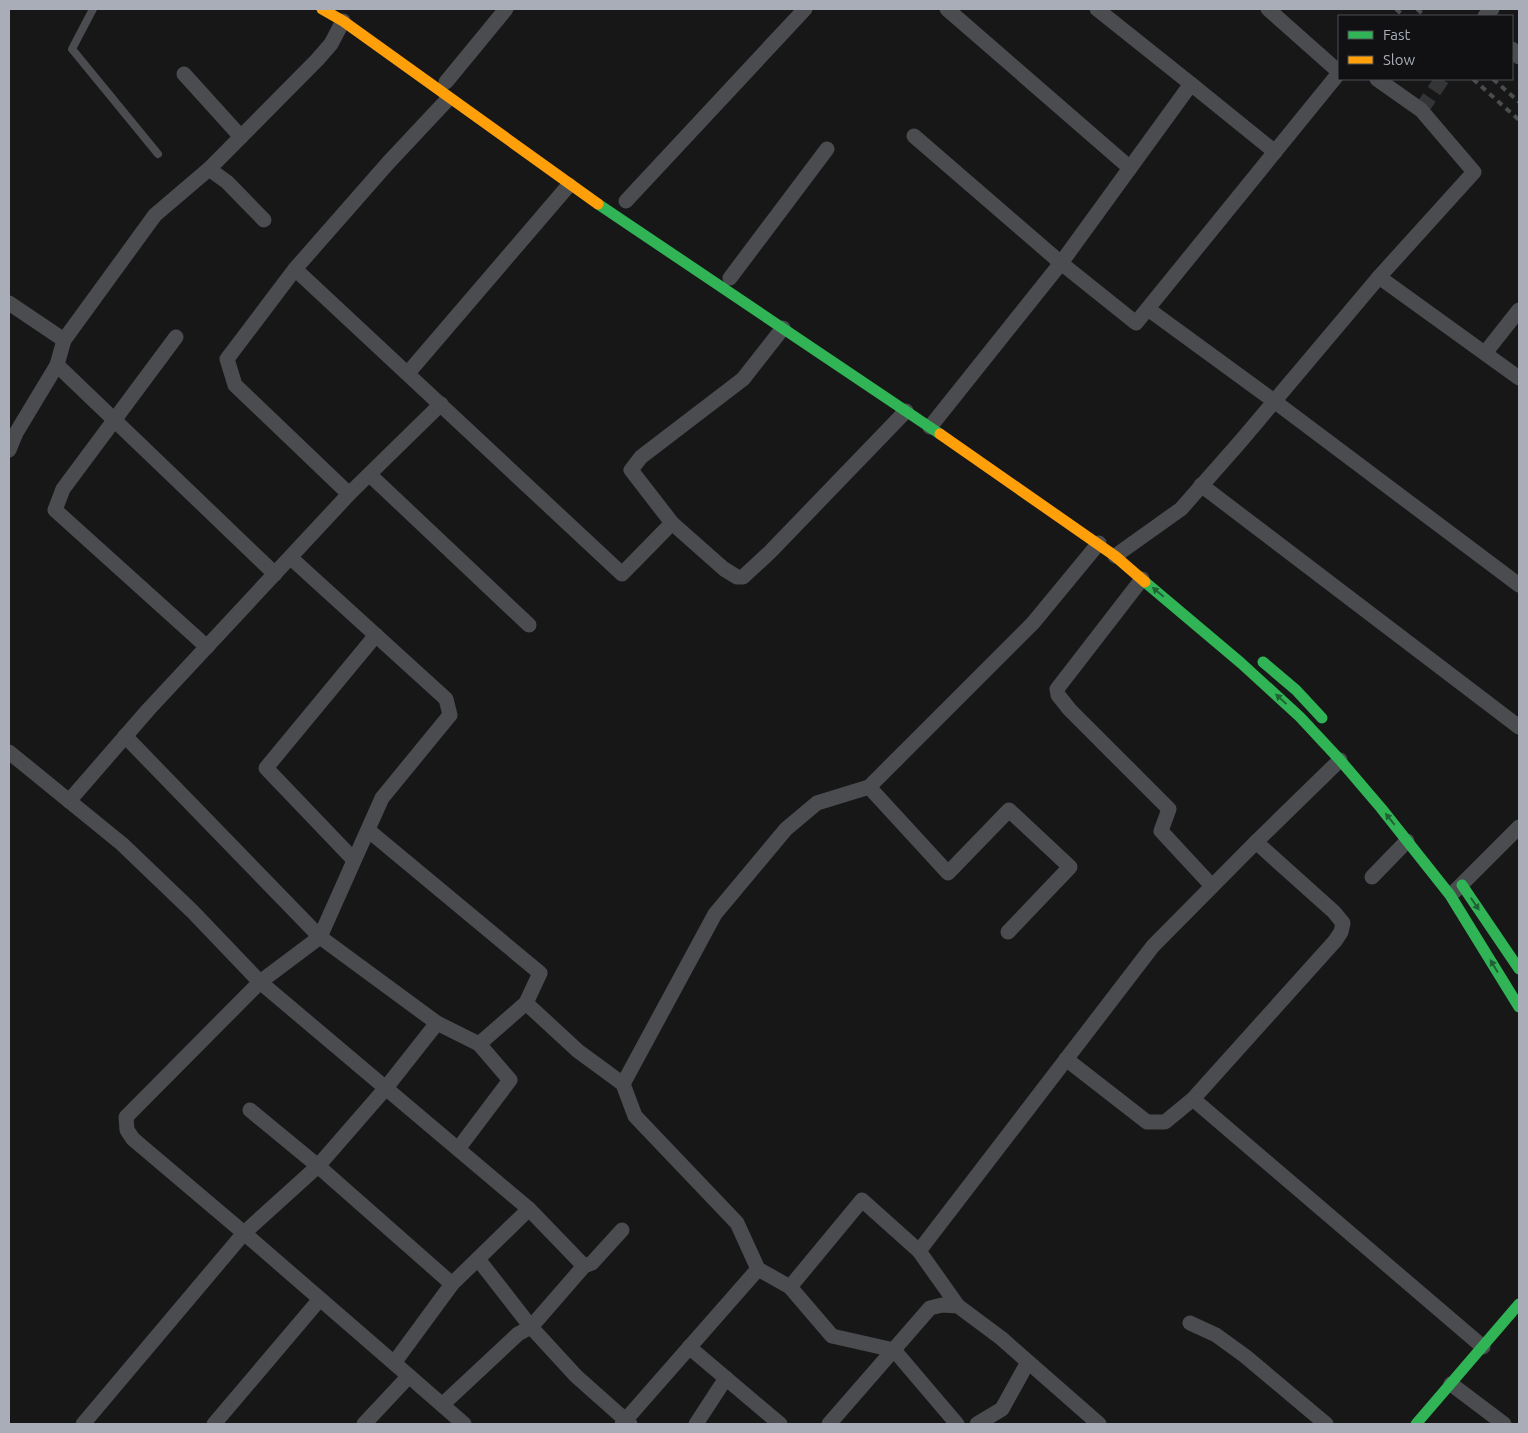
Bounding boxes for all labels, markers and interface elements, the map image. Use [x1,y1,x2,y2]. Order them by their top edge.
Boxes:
legend [1338,15,1513,80]
text: Fast [1383,26,1411,43]
text: Slow [1383,51,1416,68]
one-way arrow [1152,587,1165,598]
one-way arrow [1275,693,1287,705]
one-way arrow [1385,813,1396,826]
one-way arrow [1470,897,1479,910]
one-way arrow [1490,959,1499,972]

